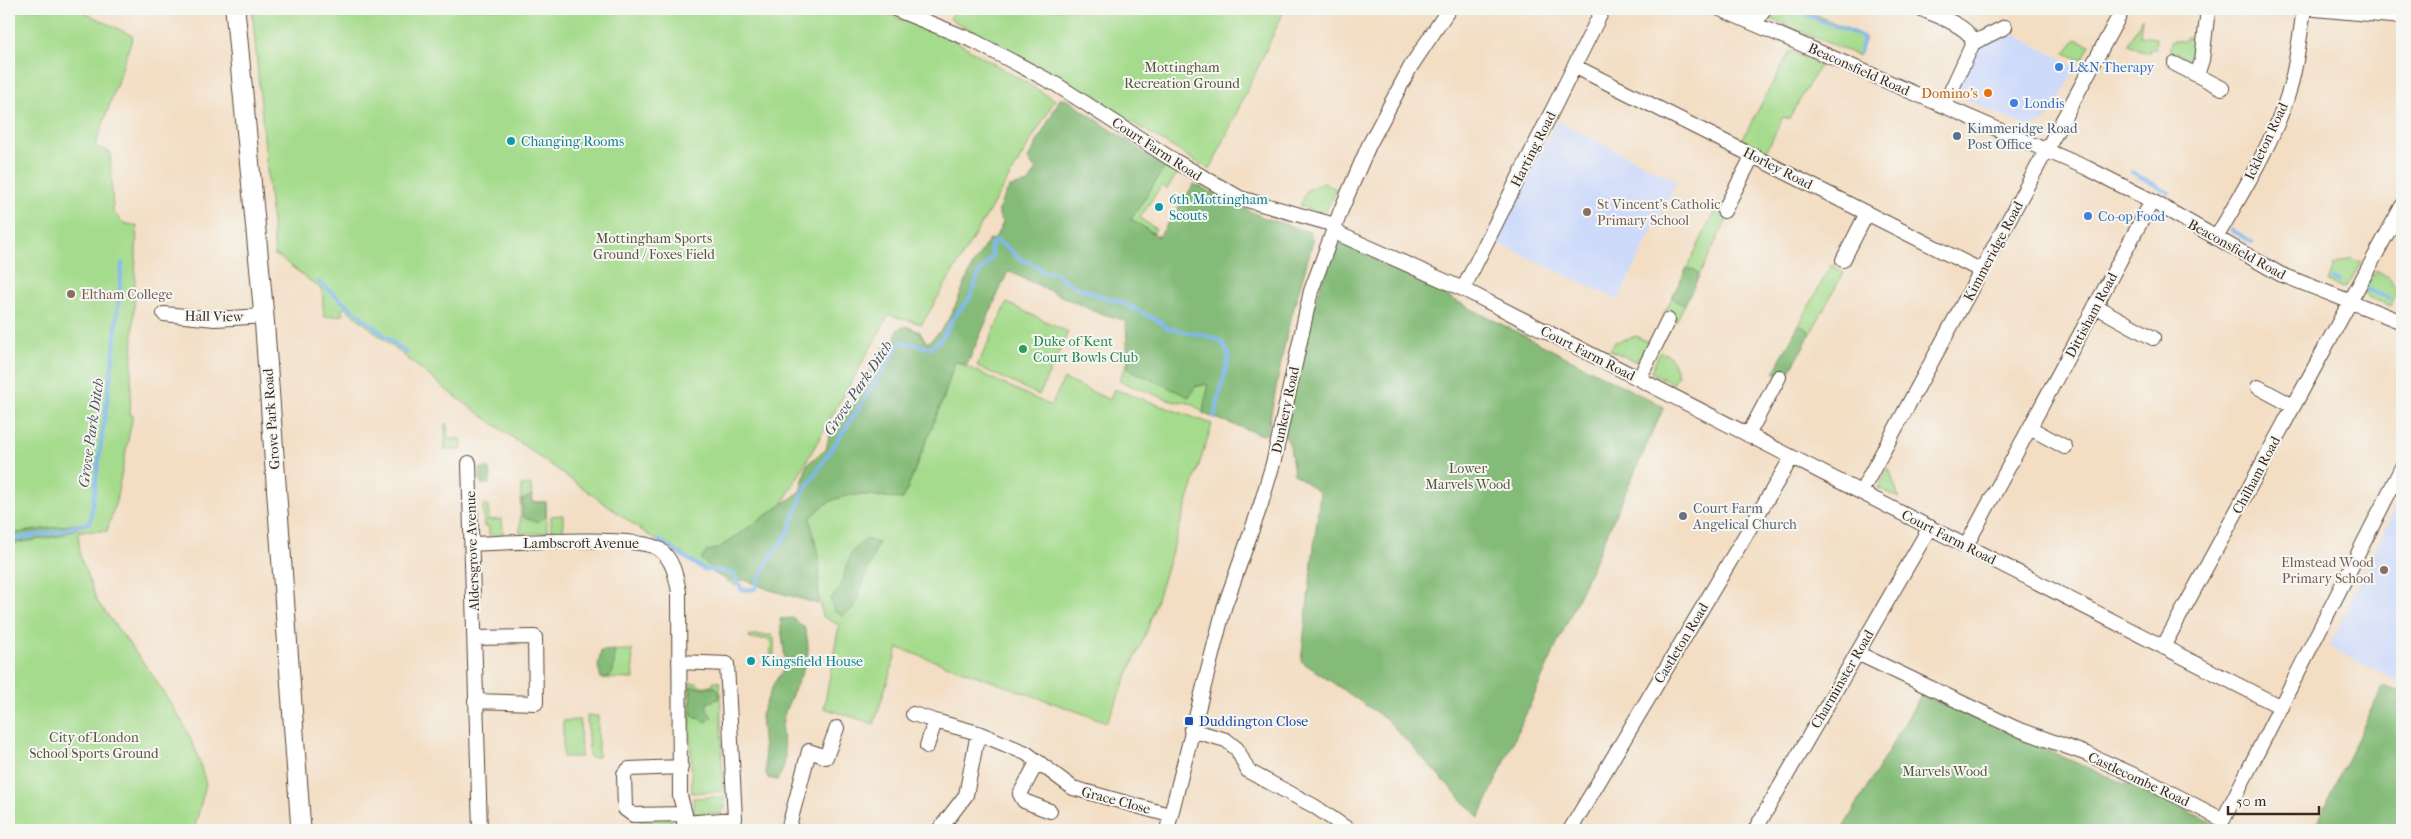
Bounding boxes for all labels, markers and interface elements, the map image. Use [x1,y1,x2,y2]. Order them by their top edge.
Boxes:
street label: Beaconsfield Road [1805,39,1912,100]
park label: Mottingham Recreation Ground [1124,59,1240,92]
place label: L&N Therapy [2069,59,2155,76]
marker: L&N Therapy [2053,61,2065,73]
place label: Domino's [1921,85,1978,102]
marker: Domino's [1982,87,1994,99]
place label: Londis [2024,95,2065,112]
marker: Londis [2008,97,2020,109]
street label: Ickleton Road [2241,99,2292,183]
street label: Harting Road [1507,108,1560,190]
street label: Court Farm Road [1108,114,1205,185]
place label: Kimmeridge Road Post Office [1967,120,2078,153]
marker: Kimmeridge Road Post Office [1951,130,1963,142]
place label: Changing Rooms [521,133,624,150]
marker: Changing Rooms [505,135,517,147]
street label: Horley Road [1740,144,1816,193]
place label: 6th Mottingham Scouts [1169,191,1268,224]
place label: St Vincent's Catholic Primary School [1597,196,1720,229]
street label: Kimmeridge Road [1960,198,2027,304]
marker: 6th Mottingham Scouts [1153,201,1165,213]
marker: St Vincent's Catholic Primary School [1581,206,1593,218]
place label: Co-op Food [2098,208,2166,225]
marker: Co-op Food [2082,210,2094,222]
street label: Beaconsfield Road [2185,216,2289,284]
park label: Mottingham Sports Ground / Foxes Field [593,230,715,263]
street label: Dittisham Road [2062,269,2121,361]
place label: Eltham College [81,286,173,303]
marker: Eltham College [65,288,77,300]
street label: Hall View [185,307,244,326]
street label: Court Farm Road [1538,322,1638,385]
place label: Duke of Kent Court Bowls Club [1033,333,1138,366]
water label: Grove Park Ditch [820,337,896,439]
marker: Duke of Kent Court Bowls Club [1017,343,1029,355]
street label: Dunkery Road [1268,365,1303,455]
street label: Grove Park Road [259,367,284,470]
water label: Grove Park Ditch [74,377,108,489]
street label: Chilham Road [2229,433,2284,517]
park label: Lower Marvels Wood [1425,460,1511,493]
street label: Aldersgrove Avenue [462,490,483,613]
place label: Court Farm Angelical Church [1692,500,1797,533]
street label: Court Farm Road [1899,506,1999,569]
marker: Court Farm Angelical Church [1677,510,1689,522]
street label: Lambscroft Avenue [523,535,639,552]
place label: Elmstead Wood Primary School [2281,554,2374,587]
marker: Elmstead Wood Primary School [2378,564,2390,576]
street label: Castleton Road [1651,600,1712,687]
street label: Charminster Road [1807,627,1878,731]
place label: Kingsfield House [761,653,863,670]
marker: Kingsfield House [745,655,757,667]
place label: Duddington Close [1199,713,1308,730]
marker: Duddington Close [1183,715,1195,727]
park label: City of London School Sports Ground [29,729,159,762]
street label: Castlecombe Road [2085,749,2193,811]
park label: Marvels Wood [1902,763,1988,780]
street label: Grace Close [1079,783,1152,818]
scale bar [2228,784,2320,816]
text: 50 m [2236,792,2267,810]

